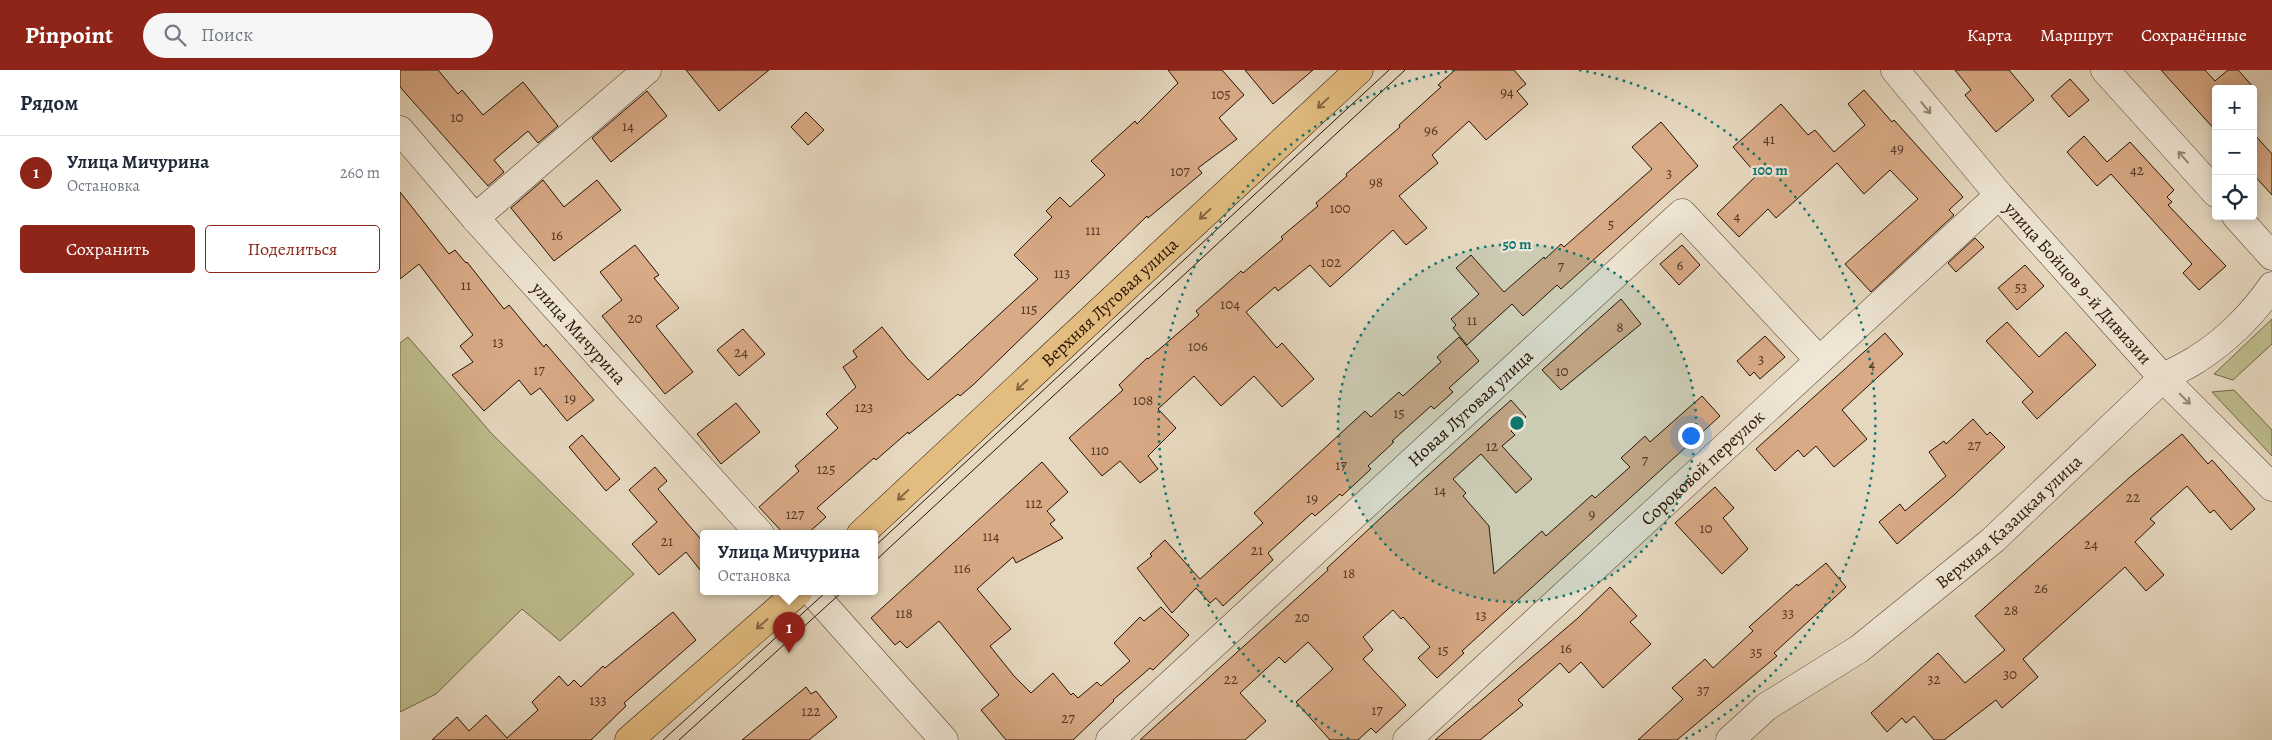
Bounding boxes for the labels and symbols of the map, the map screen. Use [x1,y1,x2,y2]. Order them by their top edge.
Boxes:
house number: 94 [1500,82,1514,102]
house number: 105 [1211,84,1231,104]
one-way arrow [1317,97,1330,109]
one-way arrow [1921,101,1932,114]
house number: 10 [450,107,464,127]
house number: 14 [622,116,634,136]
house number: 96 [1424,120,1438,140]
house number: 41 [1763,129,1775,149]
house number: 49 [1890,138,1904,158]
one-way arrow [2178,151,2189,164]
text: 100 m [1752,160,1788,180]
house number: 42 [2130,160,2144,180]
house number: 107 [1170,161,1190,181]
house number: 3 [1666,163,1672,183]
house number: 98 [1369,172,1383,192]
street label: улица Бойцов 9-й Дивизии [1998,196,2157,370]
house number: 100 [1329,198,1351,218]
house number: 4 [1734,206,1741,226]
one-way arrow [1198,208,1211,220]
house number: 5 [1608,214,1614,234]
house number: 111 [1085,220,1101,240]
house number: 16 [551,225,563,245]
street label: Верхняя Луговая улица [1036,232,1184,372]
text: 50 m [1502,234,1532,254]
house number: 102 [1321,252,1341,272]
house number: 6 [1677,255,1684,275]
house number: 7 [1558,256,1565,276]
house number: 113 [1054,263,1070,283]
house number: 11 [461,275,471,295]
street label: улица Мичурина [526,276,632,391]
house number: 53 [2015,277,2027,297]
house number: 104 [1220,294,1240,314]
house number: 115 [1021,299,1037,319]
house number: 20 [627,308,643,328]
house number: 11 [1467,310,1477,330]
house number: 8 [1616,317,1624,337]
house number: 13 [492,332,504,352]
house number: 106 [1188,336,1208,356]
house number: 24 [734,342,748,362]
street label: Новая Луговая улица [1402,344,1539,472]
house number: 3 [1758,349,1764,369]
house number: 4 [1869,354,1876,374]
house number: 17 [533,360,545,380]
house number: 10 [1555,361,1569,381]
one-way arrow [1015,379,1028,391]
house number: 19 [564,388,576,408]
house number: 108 [1133,390,1153,410]
one-way arrow [2178,393,2190,405]
house number: 123 [855,397,873,417]
house number: 15 [1393,403,1405,423]
street label: Сороковой переулок [1636,405,1770,531]
centre of rings [1508,414,1526,432]
your location [1678,423,1704,449]
house number: 27 [1967,435,1981,455]
house number: 12 [1486,436,1498,456]
house number: 110 [1091,440,1109,460]
street label: Верхняя Казацкая улица [1930,449,2088,594]
house number: 7 [1642,450,1649,470]
house number: 17 [1335,455,1347,475]
house number: 125 [817,459,835,479]
house number: 14 [1434,480,1446,500]
house number: 22 [2126,487,2140,507]
house number: 19 [1306,488,1318,508]
one-way arrow [896,489,909,501]
house number: 112 [1025,493,1043,513]
house number: 127 [786,504,805,524]
house number: 9 [1589,504,1596,524]
house number: 10 [1699,518,1713,538]
house number: 114 [982,526,1000,546]
house number: 21 [661,531,673,551]
house number: 24 [2084,534,2098,554]
house number: 21 [1251,540,1263,560]
house number: 116 [953,558,971,578]
house number: 18 [1343,563,1355,583]
house number: 26 [2034,578,2048,598]
house number: 28 [2004,600,2018,620]
house number: 118 [895,603,913,623]
house number: 33 [1782,603,1794,623]
house number: 13 [1475,605,1487,625]
house number: 20 [1294,607,1310,627]
pin: 1 [773,612,805,653]
one-way arrow [755,618,768,630]
house number: 16 [1560,638,1572,658]
house number: 15 [1437,640,1449,660]
house number: 35 [1750,642,1762,662]
house number: 30 [2003,664,2017,684]
house number: 22 [1224,669,1238,689]
house number: 32 [1927,669,1941,689]
house number: 37 [1697,680,1710,700]
house number: 133 [589,690,607,710]
house number: 17 [1371,700,1383,720]
house number: 122 [801,701,821,721]
house number: 27 [1061,708,1075,728]

